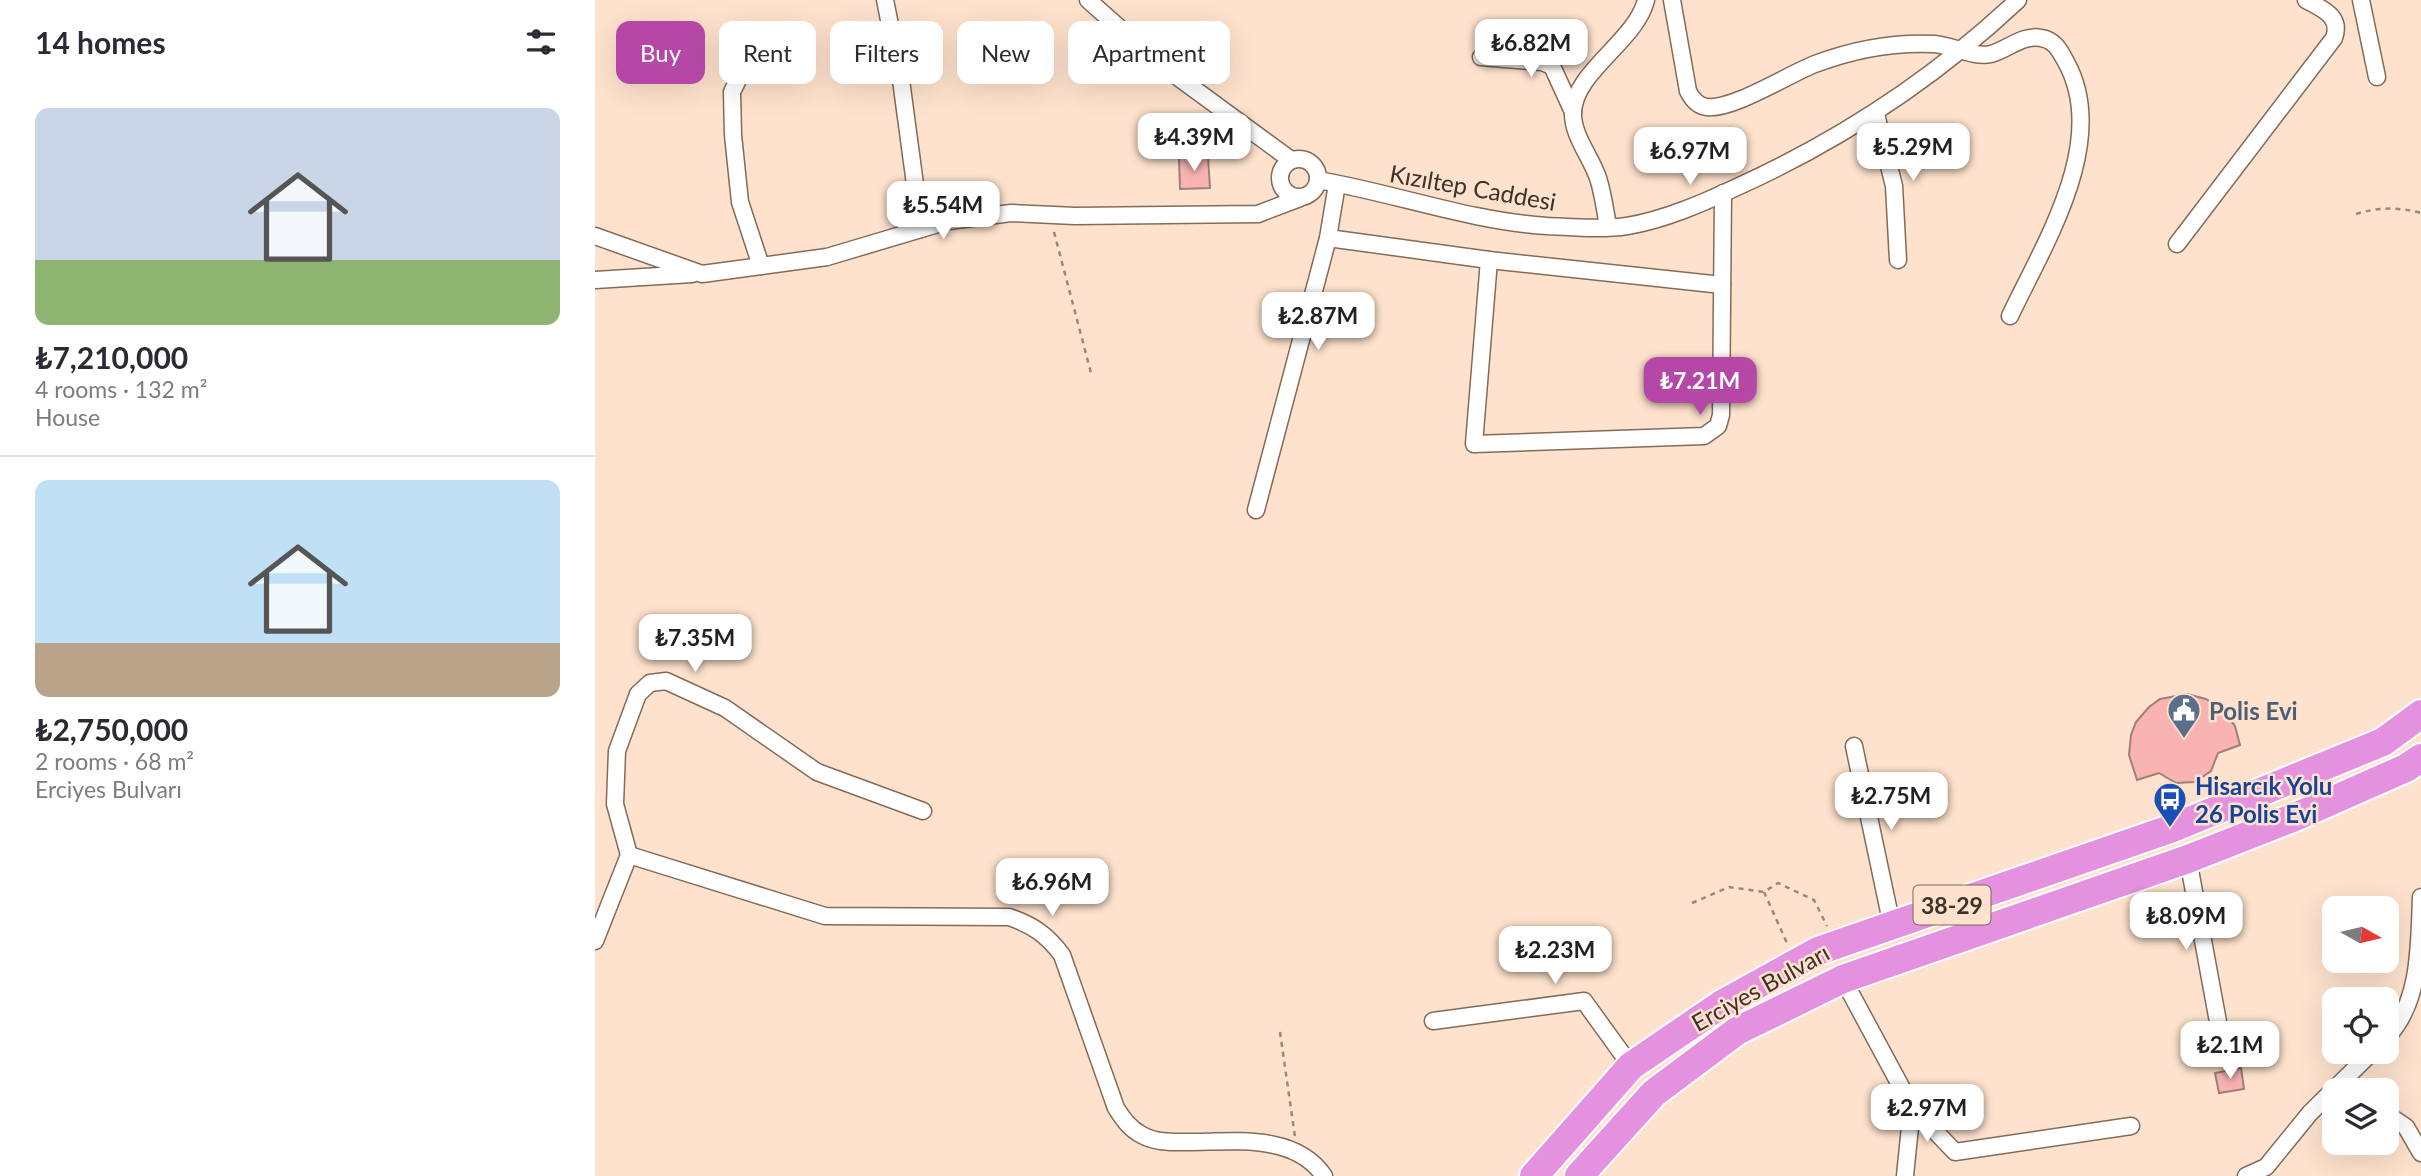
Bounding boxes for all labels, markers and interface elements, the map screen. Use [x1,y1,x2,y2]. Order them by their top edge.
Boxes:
pin: ₺6.82M [1474,20,1588,79]
chip: Buy [616,21,705,84]
chip: Rent [719,21,816,84]
chip: Filters [830,21,943,84]
chip: New [957,21,1054,84]
chip: Apartment [1068,21,1230,84]
icon: filters [522,23,560,61]
text: 14 homes [35,24,166,60]
text: ₺6.82M [1491,28,1571,56]
pin: ₺4.39M [1137,114,1251,173]
text: ₺4.39M [1154,122,1234,150]
pin: ₺5.29M [1856,124,1970,183]
pin: ₺6.97M [1633,128,1747,187]
text: ₺5.29M [1873,132,1953,160]
text: ₺6.97M [1650,136,1730,164]
icon: home [235,154,361,280]
street label: Kızıltep Caddesi [1388,158,1558,216]
pin: ₺5.54M [886,182,1000,241]
text: ₺5.54M [903,190,983,218]
pin: ₺2.87M [1261,292,1375,352]
text: ₺2.87M [1278,301,1358,329]
text: ₺7,210,000 [35,339,188,375]
pin: ₺7.21M [1643,358,1757,417]
text: ₺7.21M [1660,366,1740,394]
text: 4 rooms · 132 m² [35,375,207,403]
text: House [35,403,100,431]
icon: home [235,526,361,652]
pin: ₺7.35M [638,614,752,674]
text: ₺7.35M [655,623,735,651]
public building icon: Polis Evi [2165,691,2203,740]
place label: Polis Evi [2209,696,2298,725]
text: ₺2,750,000 [35,711,188,747]
text: 2 rooms · 68 m² [35,747,194,775]
place label: Hisarcık Yolu 26 Polis Evi [2195,771,2332,828]
pin: ₺2.75M [1834,772,1948,832]
text: Erciyes Bulvarı [35,775,182,803]
bus stop icon: Hisarcık Yolu 26 Polis Evi [2151,780,2189,829]
text: ₺2.75M [1851,781,1931,809]
pin: ₺6.96M [995,858,1109,918]
text: ₺6.96M [1012,867,1092,895]
road number: 38-29 [1913,885,1991,924]
pin: ₺8.09M [2129,892,2243,952]
north arrow [2322,896,2399,973]
map controls [2322,896,2399,1155]
text: ₺8.09M [2146,901,2226,929]
pin: ₺2.23M [1498,926,1612,986]
text: ₺2.23M [1515,935,1595,963]
street label: Erciyes Bulvarı [1686,937,1834,1037]
button: locate [2322,987,2399,1064]
pin: ₺2.1M [2181,1021,2279,1081]
text: ₺2.1M [2196,1030,2264,1058]
button: layers [2322,1078,2399,1155]
pin: ₺2.97M [1870,1084,1984,1144]
text: ₺2.97M [1887,1093,1967,1121]

